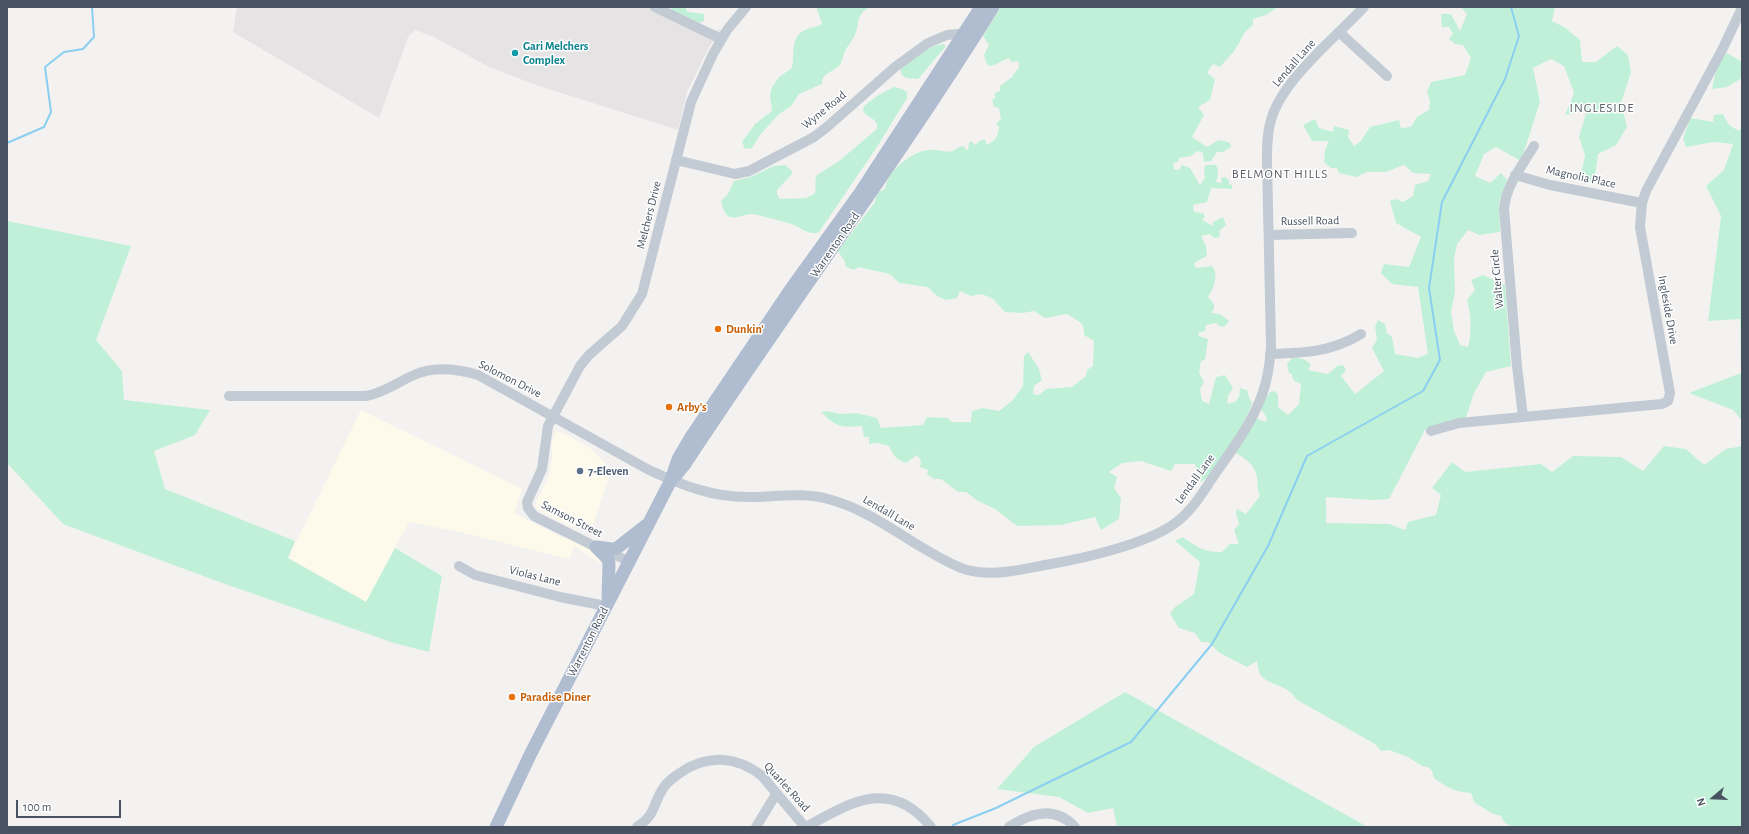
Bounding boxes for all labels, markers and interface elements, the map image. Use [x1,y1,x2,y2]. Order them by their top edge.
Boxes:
street label: Lendall Lane [1269,36,1319,90]
place label: Gari Melchers Complex [523,39,588,67]
marker: Gari Melchers Complex [510,48,520,58]
street label: Wyne Road [799,88,849,132]
district label: INGLESIDE [1570,100,1634,116]
street label: Magnolia Place [1545,163,1617,191]
district label: BELMONT HILLS [1232,166,1328,182]
street label: Melchers Drive [634,180,664,250]
street label: Warrenton Road [807,210,863,280]
street label: Russell Road [1281,213,1339,229]
street label: Walter Circle [1487,249,1507,309]
street label: Ingleside Drive [1655,274,1681,346]
place label: Dunkin' [726,322,764,336]
marker: Dunkin' [713,324,723,334]
street label: Solomon Drive [476,357,544,401]
place label: Arby's [677,400,707,414]
marker: Arby's [664,402,674,412]
street label: Lendall Lane [1172,451,1218,507]
place label: 7-Eleven [588,464,629,478]
marker: 7-Eleven [575,466,585,476]
street label: Lendall Lane [860,492,918,534]
street label: Samson Street [539,497,605,541]
street label: Violas Lane [508,563,562,589]
street label: Warrenton Road [564,605,612,679]
place label: Paradise Diner [520,690,591,704]
marker: Paradise Diner [507,692,517,702]
street label: Quarles Road [761,759,813,815]
north arrow [1693,778,1733,818]
scale bar [18,792,123,818]
text: N [1695,797,1708,807]
text: 100 m [23,801,51,813]

